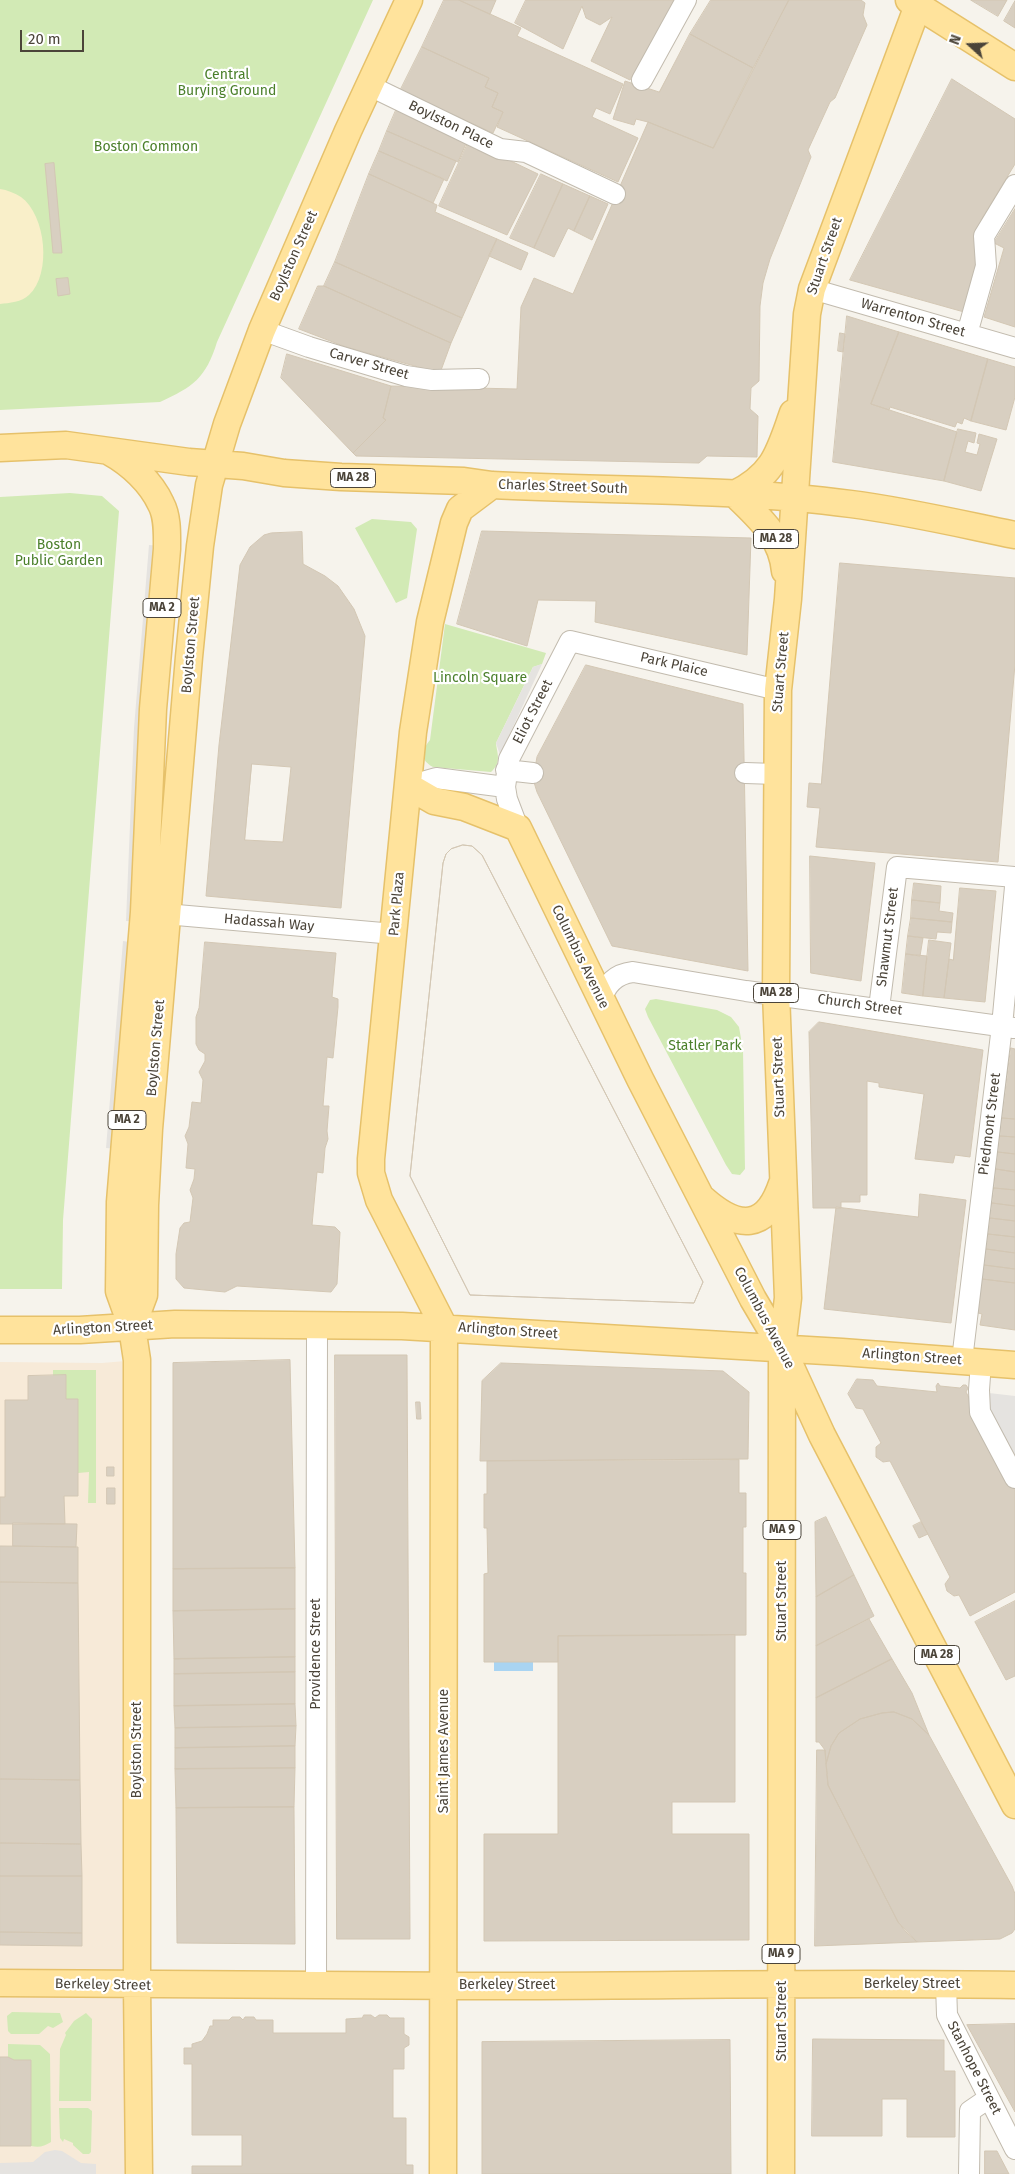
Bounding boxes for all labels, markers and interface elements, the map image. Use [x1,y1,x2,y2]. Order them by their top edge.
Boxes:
scale bar [22,20,86,52]
north arrow [945,20,995,70]
text: 20 m [28,30,61,48]
text: N [946,32,965,47]
park label: Central Burying Ground [178,67,276,100]
street label: Boylston Place [406,97,496,153]
park label: Boston Common [94,139,198,155]
street label: Boylston Street [267,208,321,304]
street label: Stuart Street [804,215,846,297]
street label: Warrenton Street [859,295,967,341]
street label: Carver Street [327,345,411,383]
road number: MA 28 [330,468,376,488]
street label: Charles Street South [498,476,628,498]
road number: MA 28 [754,530,798,548]
park label: Boston Public Garden [15,537,103,570]
street label: Boylston Street [178,596,204,694]
road number: MA 2 [143,598,181,618]
street label: Stuart Street [769,631,793,713]
street label: Park Plaice [639,649,709,681]
park label: Lincoln Square [433,670,527,686]
street label: Eliot Street [510,677,556,747]
street label: Park Plaza [386,871,408,937]
street label: Shawmut Street [874,886,902,988]
street label: Columbus Avenue [548,902,612,1012]
street label: Hadassah Way [223,911,315,935]
road number: MA 28 [754,984,798,1002]
street label: Church Street [816,991,904,1019]
street label: Boylston Street [143,999,169,1097]
street label: Stuart Street [769,1036,789,1118]
park label: Statler Park [668,1038,742,1054]
street label: Piedmont Street [975,1072,1005,1176]
road number: MA 2 [108,1110,146,1130]
street label: Columbus Avenue [730,1264,798,1372]
street label: Arlington Street [53,1317,153,1339]
street label: Arlington Street [458,1319,558,1343]
street label: Arlington Street [862,1345,962,1369]
road number: MA 9 [763,1520,801,1540]
street label: Stuart Street [774,1561,790,1641]
street label: Providence Street [308,1598,324,1710]
road number: MA 28 [914,1646,960,1664]
street label: Saint James Avenue [436,1689,452,1813]
street label: Boylston Street [129,1701,145,1799]
road number: MA 9 [762,1945,800,1964]
street label: Berkeley Street [55,1976,151,1994]
street label: Berkeley Street [864,1976,960,1992]
street label: Berkeley Street [459,1977,555,1993]
street label: Stuart Street [774,1981,790,2061]
street label: Stanhope Street [943,2019,1005,2117]

